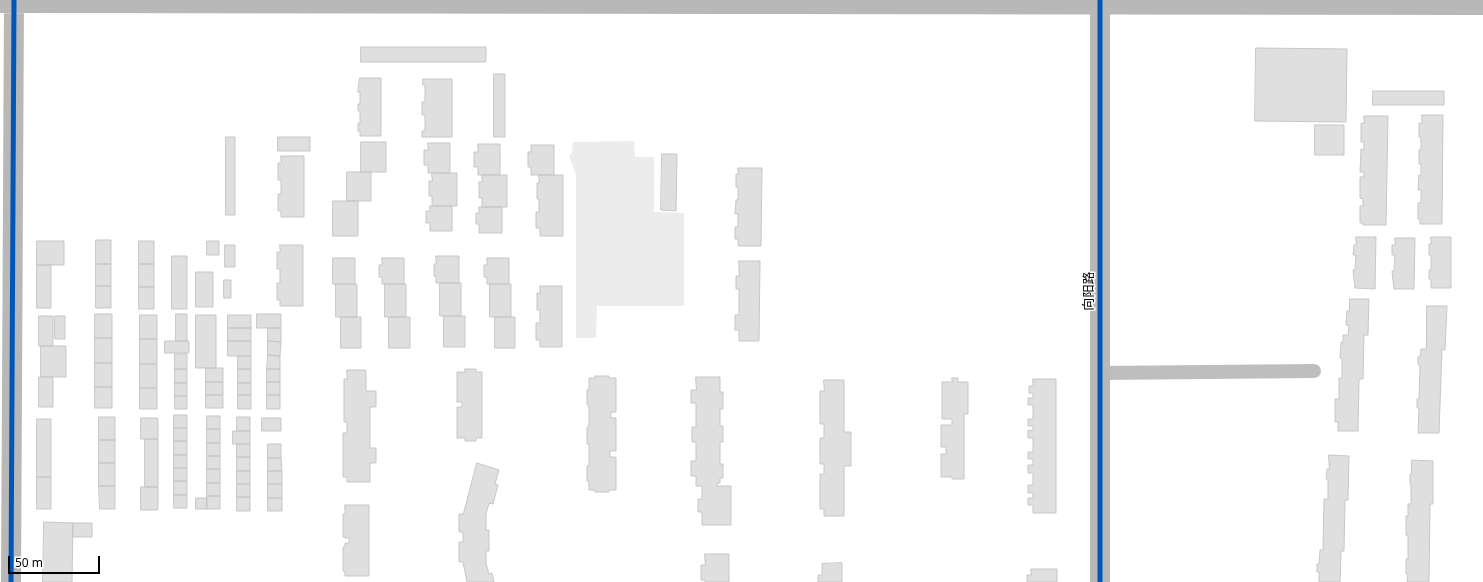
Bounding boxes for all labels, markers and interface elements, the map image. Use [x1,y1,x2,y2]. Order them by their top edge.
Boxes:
street label: 向阳路 [1081,272,1097,310]
scale bar [10,548,102,574]
text: 50 m [15,554,43,571]

